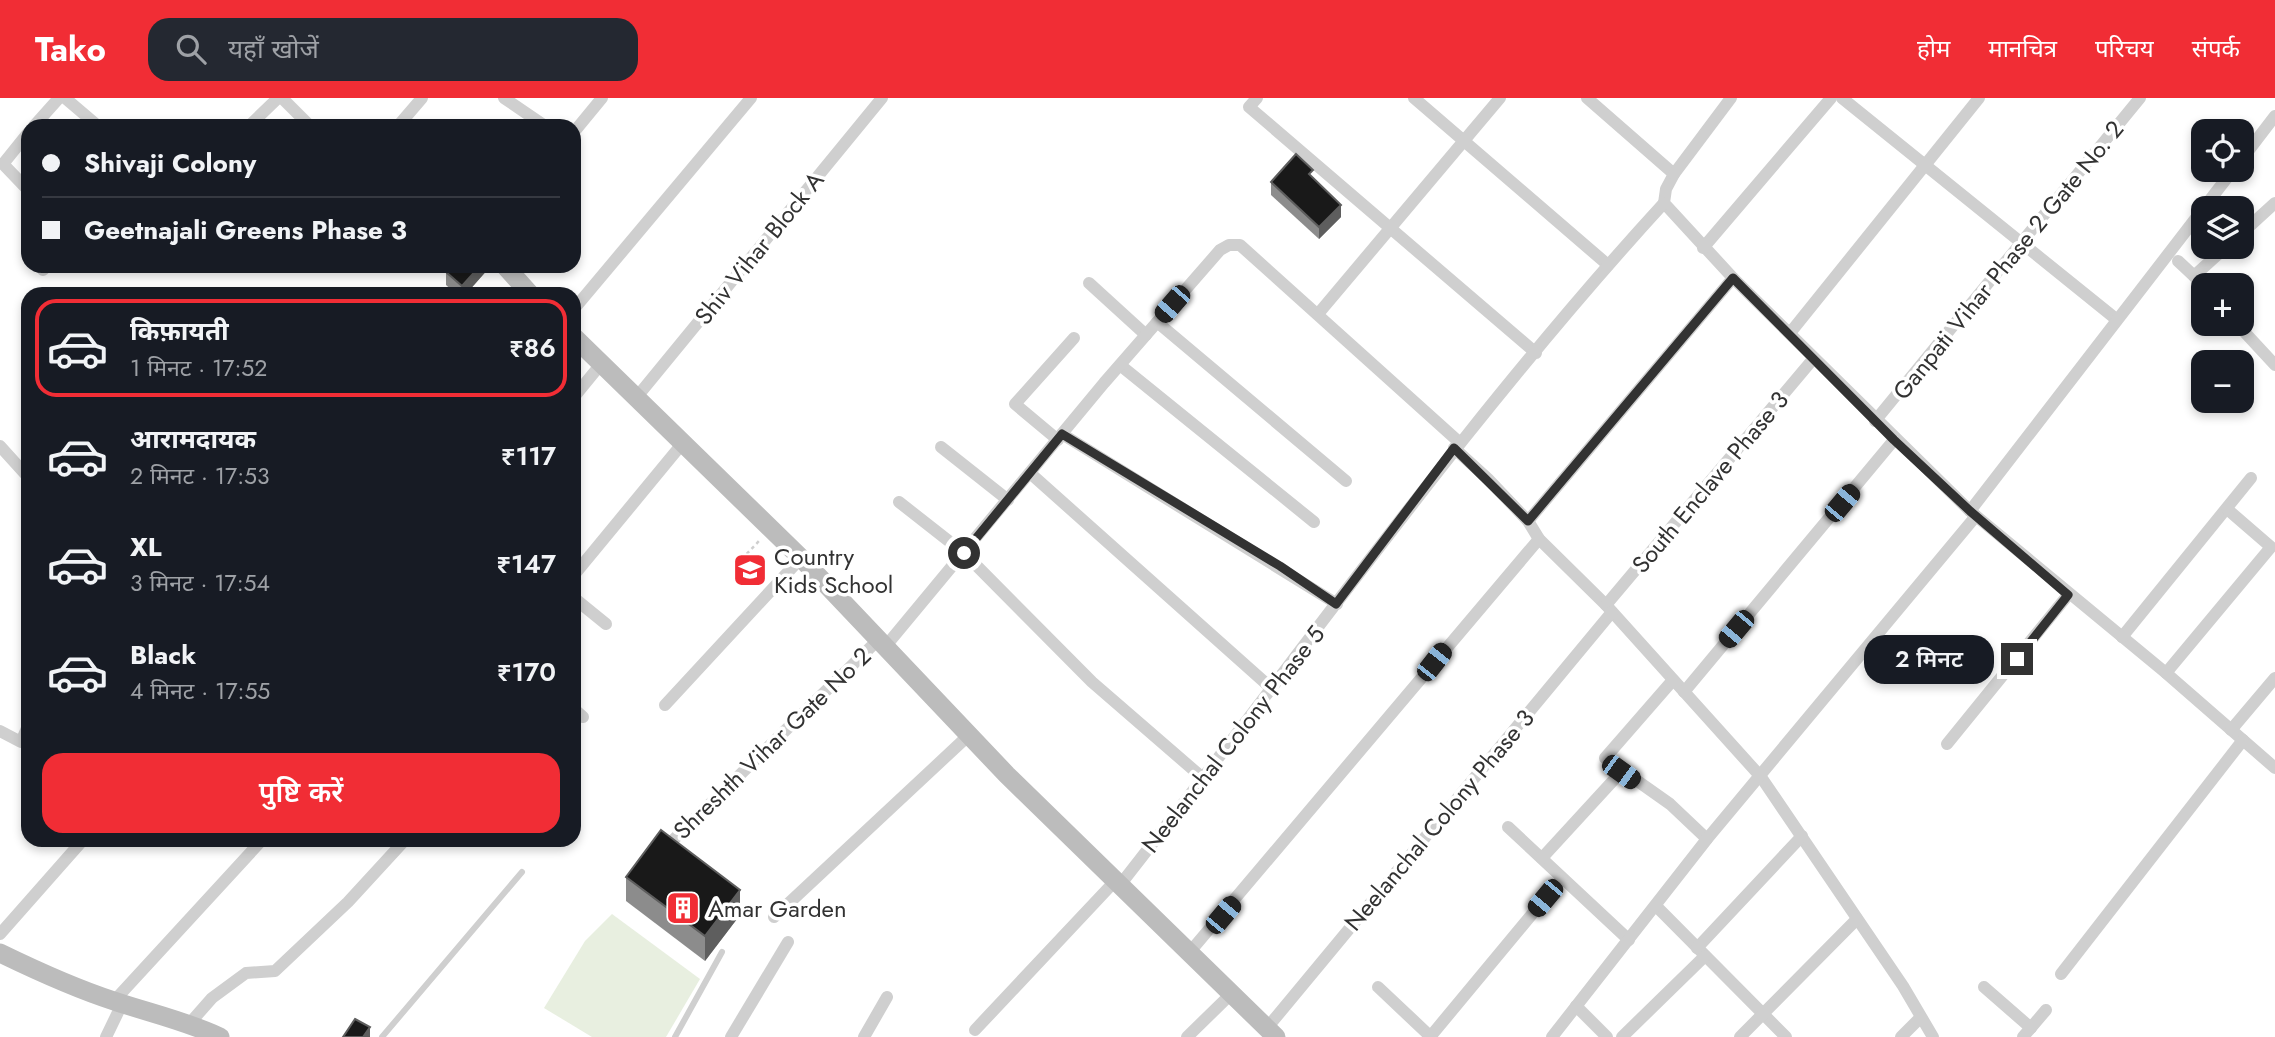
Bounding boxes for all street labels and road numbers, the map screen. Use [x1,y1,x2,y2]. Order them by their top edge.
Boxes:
street label: Ganpati Vihar Phase 2 Gate No. 2 [1884,113,2132,407]
street label: Shiv Vihar Block A [686,164,832,332]
street label: South Enclave Phase 3 [1623,383,1797,581]
street label: Neelanchal Colony Phase 5 [1133,618,1333,860]
street label: Shreshth Vihar Gate No 2 [665,639,879,847]
street label: Neelanchal Colony Phase 3 [1336,702,1542,938]

